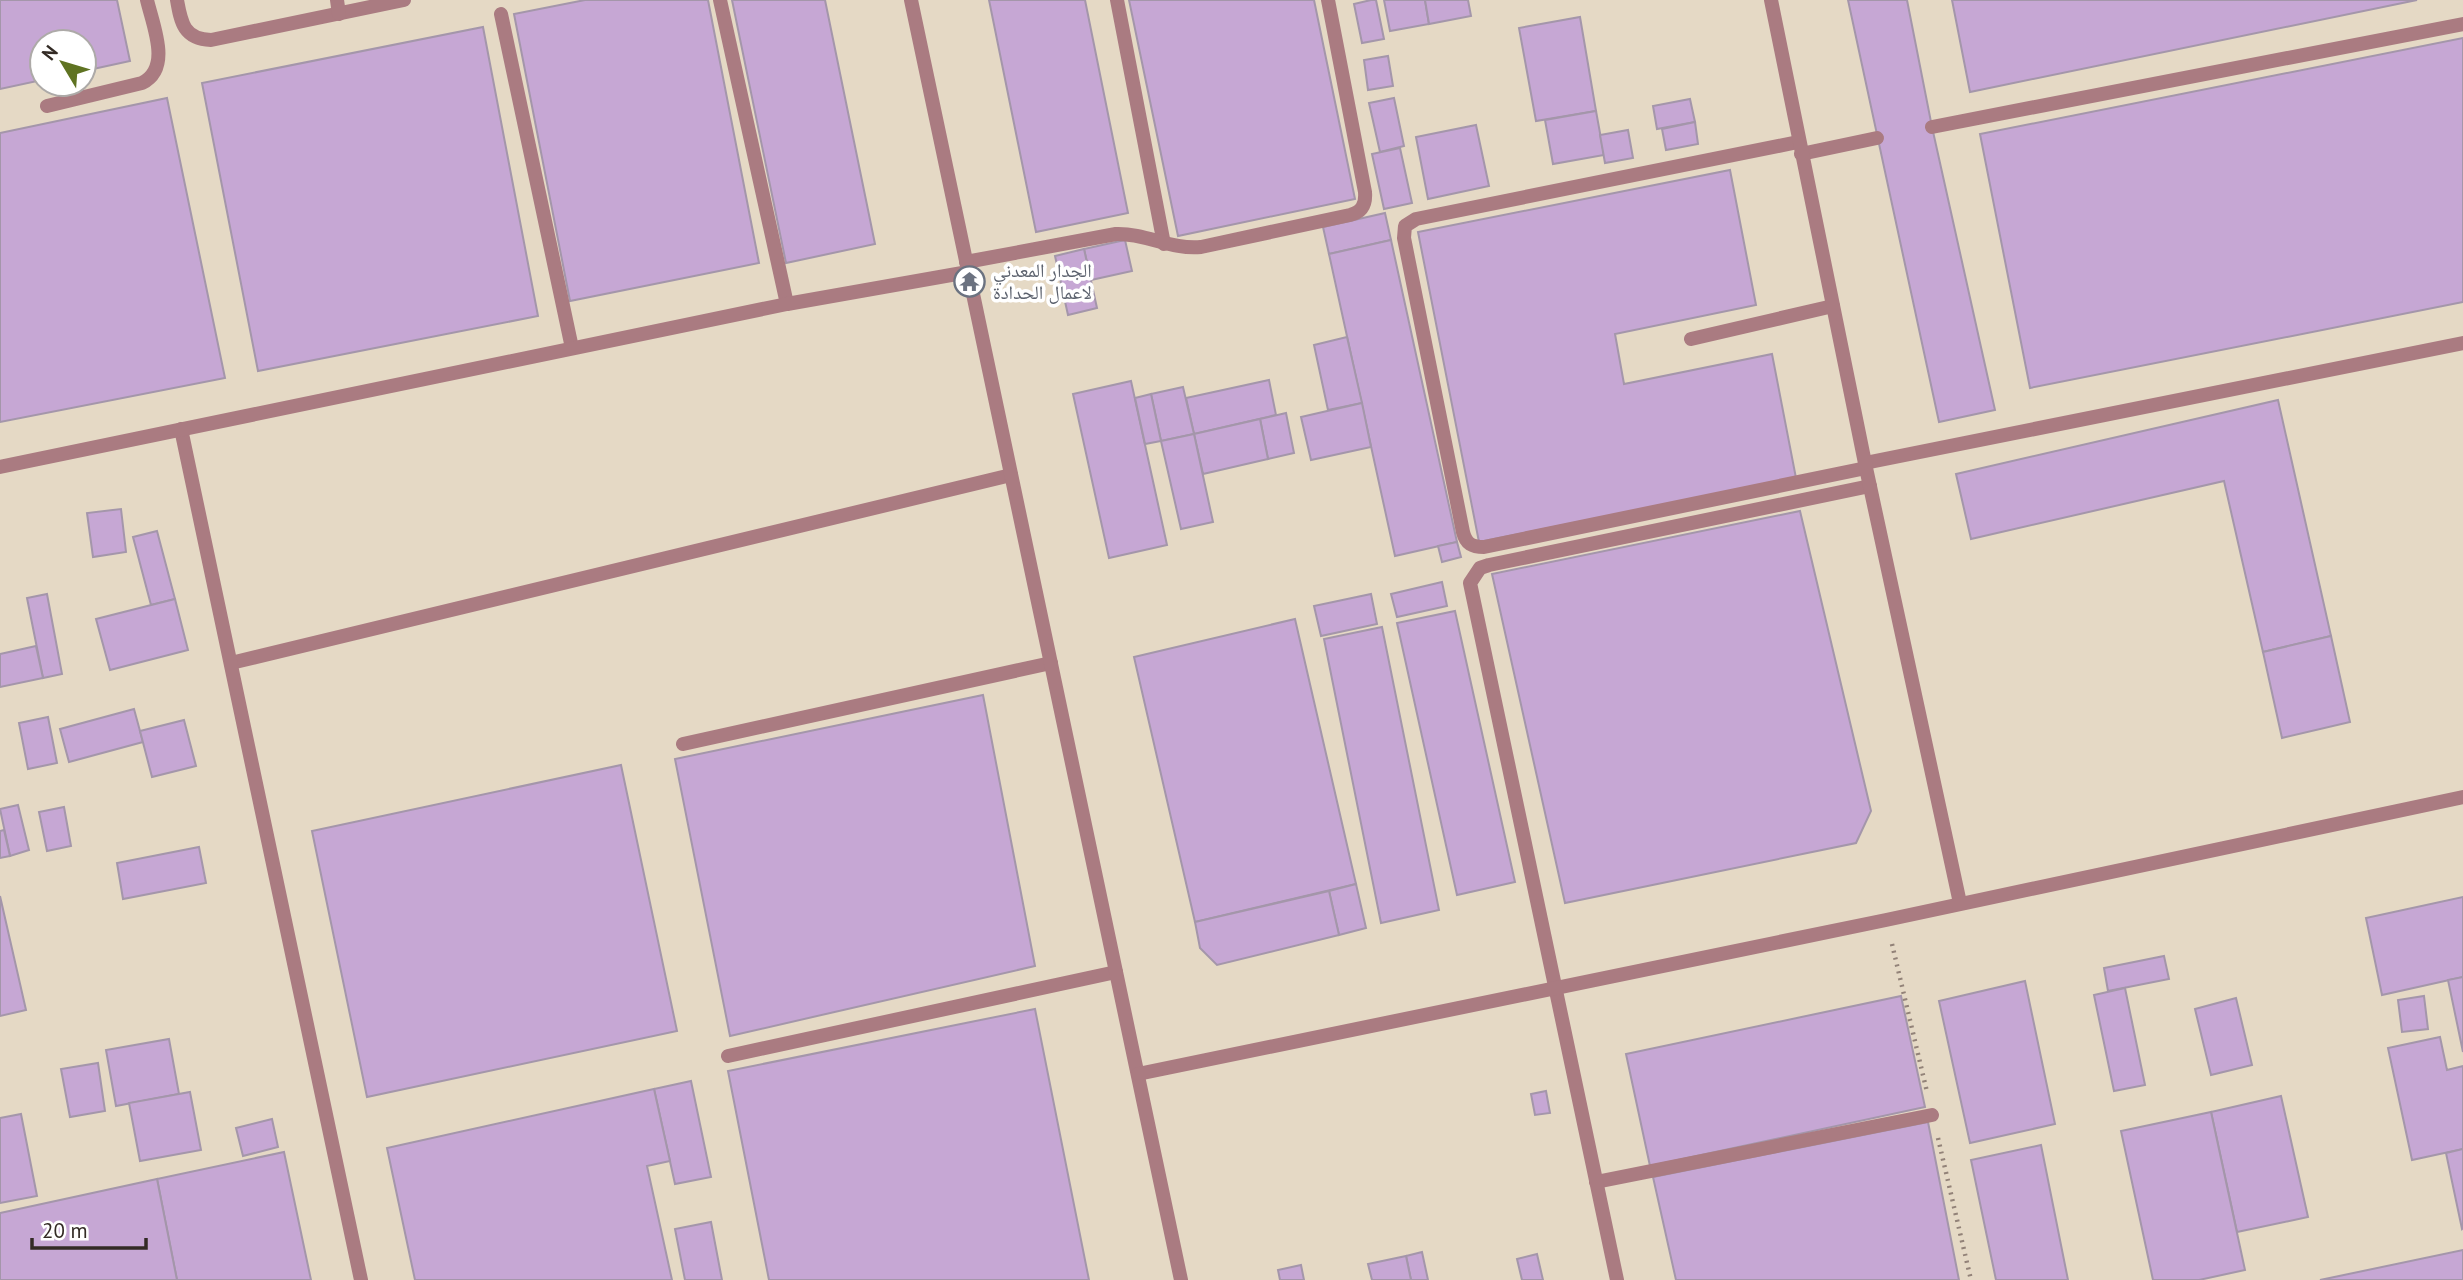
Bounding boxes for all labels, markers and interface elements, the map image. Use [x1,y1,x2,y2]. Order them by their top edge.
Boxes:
north arrow [28,28,98,98]
text: N [36,40,63,65]
place label: الجدار المعدني لاعمال الحدادة [993,258,1092,304]
temple icon: الجدار المعدني لاعمال الحدادة [953,264,987,298]
scale bar [32,1206,145,1250]
text: 20 m [42,1217,88,1244]

